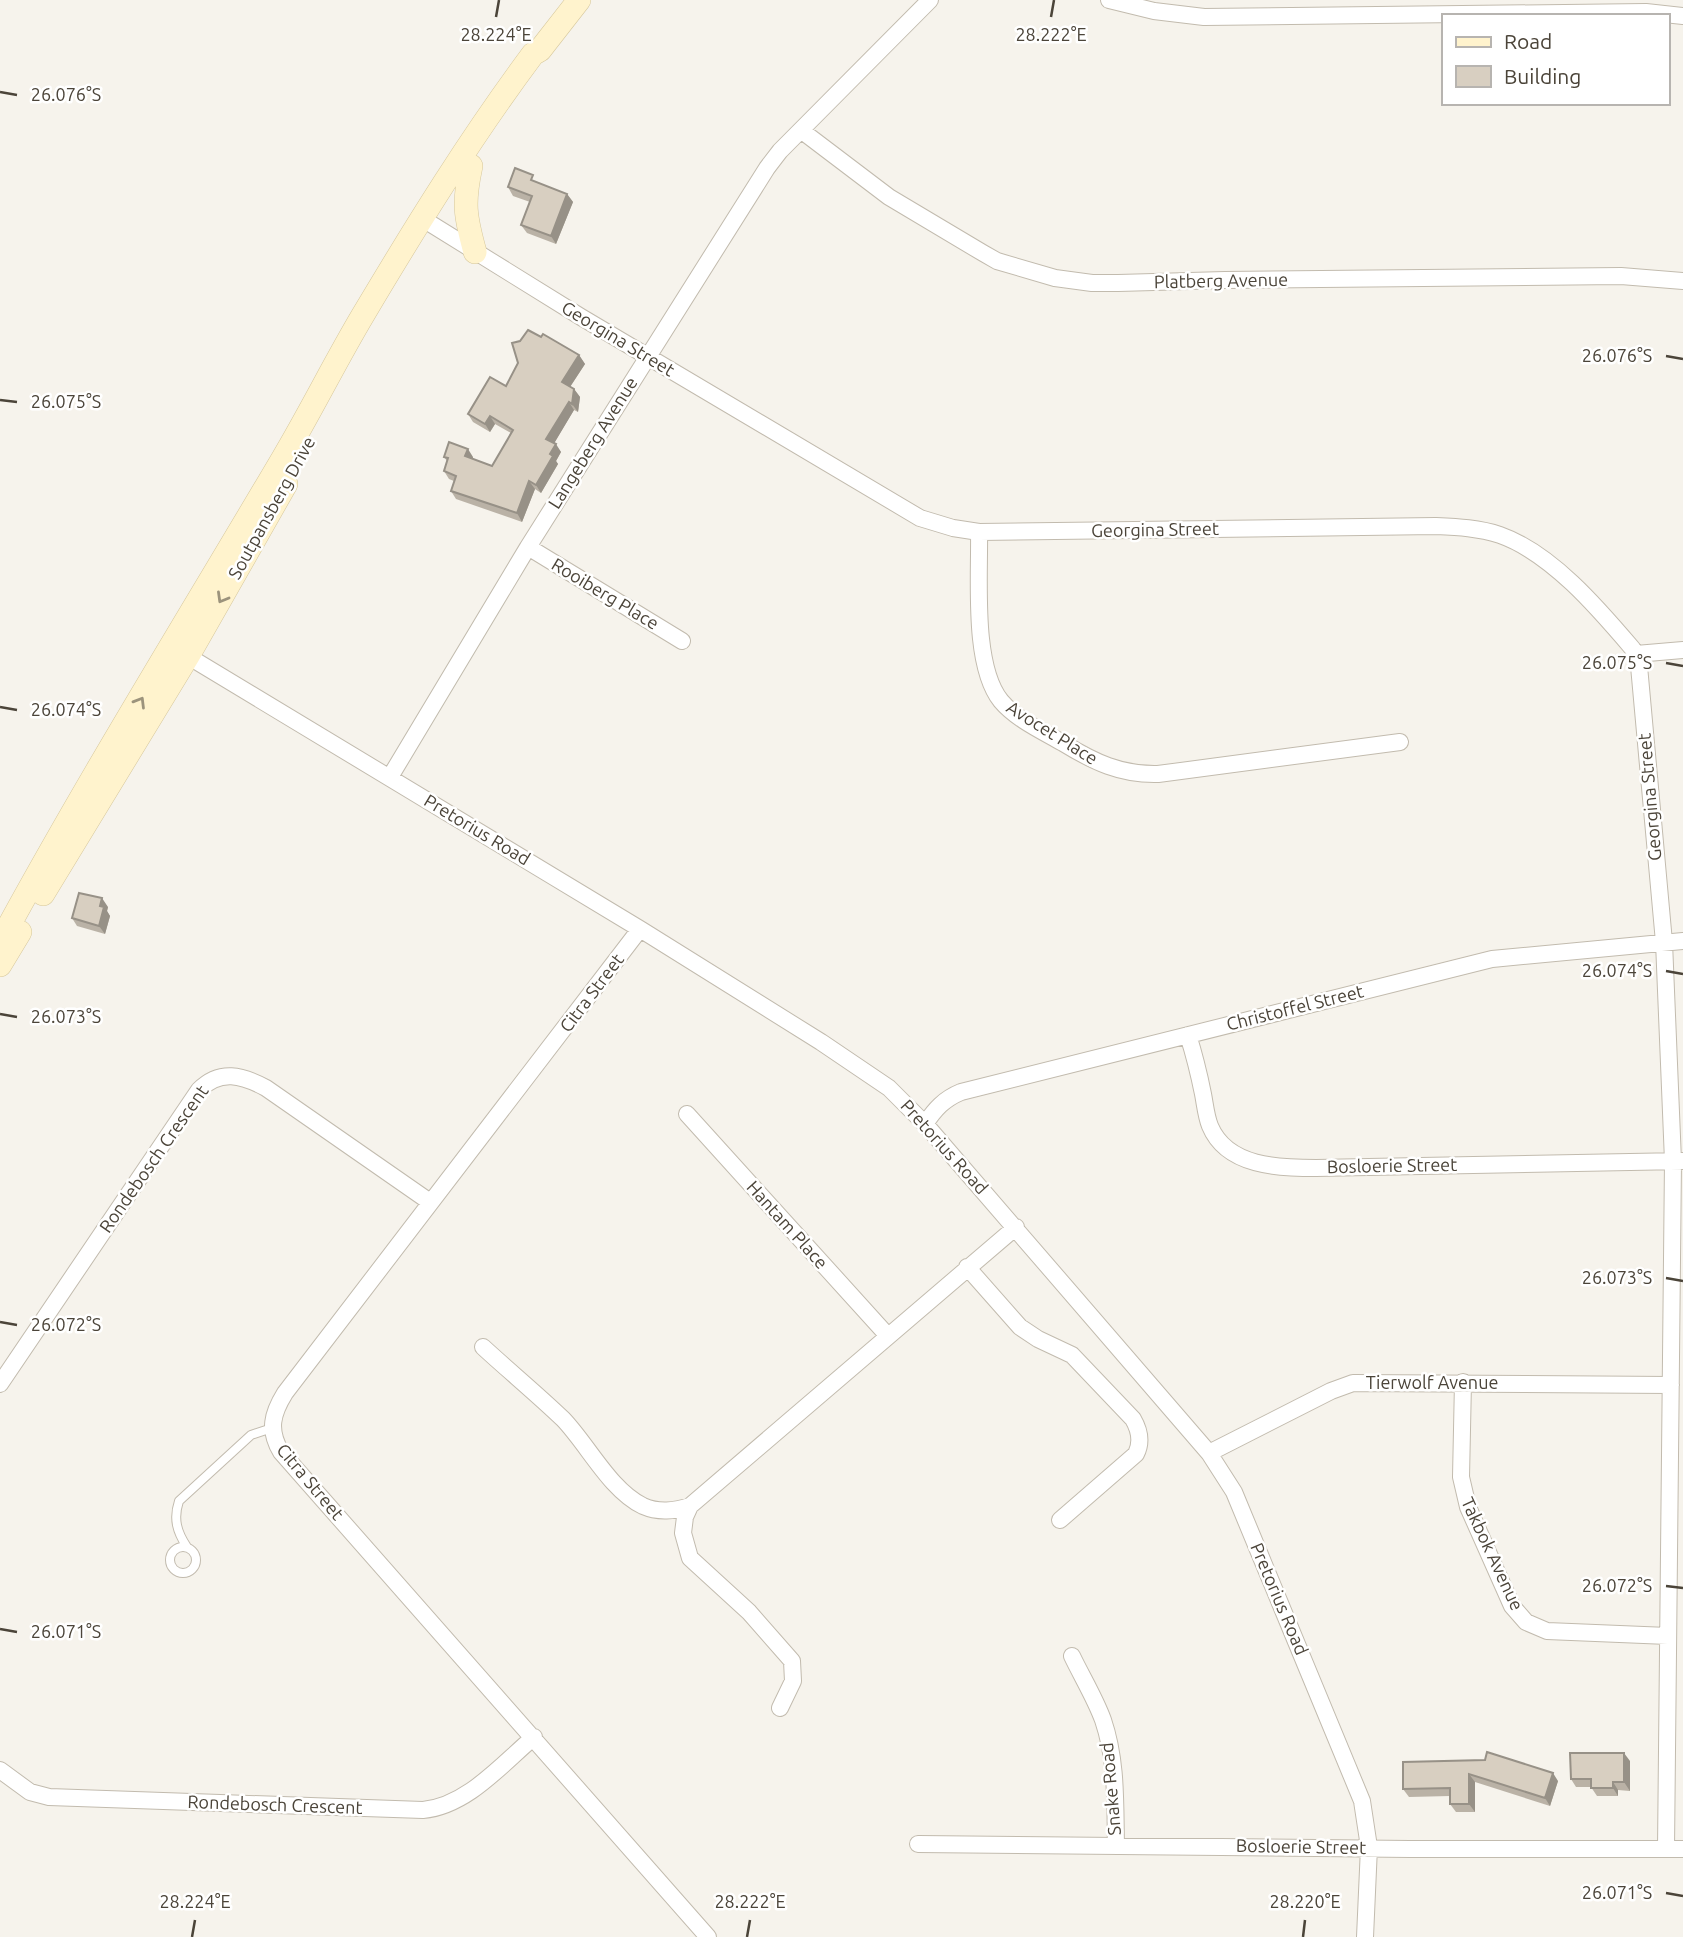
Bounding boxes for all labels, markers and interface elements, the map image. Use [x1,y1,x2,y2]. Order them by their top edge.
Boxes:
legend [1442,14,1669,105]
text: 28.224°E [460,24,532,44]
text: 28.222°E [1015,24,1087,44]
text: Road [1504,29,1552,53]
text: Building [1504,64,1581,88]
text: 26.076°S [31,84,101,104]
street label: Platberg Avenue [1154,269,1288,291]
street label: Georgina Street [559,297,678,380]
text: 26.076°S [1582,345,1652,365]
street label: Langeberg Avenue [544,373,641,512]
text: 26.075°S [31,391,101,411]
street label: Soutpansberg Drive [224,433,319,582]
street label: Georgina Street [1091,518,1219,540]
street label: Rooiberg Place [548,553,663,633]
one-way arrow [217,590,230,603]
text: 26.075°S [1582,652,1652,672]
street label: Avocet Place [1003,696,1102,768]
one-way arrow [131,697,144,710]
text: 26.074°S [31,699,101,719]
street label: Georgina Street [1633,733,1665,862]
street label: Pretorius Road [421,790,534,869]
street label: Citra Street [555,949,627,1036]
text: 26.074°S [1582,960,1652,980]
street label: Christoffel Street [1224,980,1365,1034]
text: 26.073°S [31,1006,101,1026]
street label: Rondebosch Crescent [95,1081,212,1236]
street label: Pretorius Road [897,1095,992,1198]
street label: Bosloerie Street [1327,1154,1457,1176]
street label: Hantam Place [743,1176,832,1272]
text: 26.073°S [1582,1267,1652,1287]
text: 26.072°S [31,1314,101,1334]
street label: Tierwolf Avenue [1366,1372,1498,1392]
street label: Citra Street [273,1439,348,1523]
street label: Takbok Avenue [1458,1494,1528,1613]
street label: Pretorius Road [1247,1539,1313,1658]
text: 26.072°S [1582,1575,1652,1595]
text: 26.071°S [31,1621,101,1641]
street label: Snake Road [1096,1742,1124,1836]
street label: Rondebosch Crescent [187,1791,363,1817]
street label: Bosloerie Street [1236,1835,1366,1857]
text: 26.071°S [1582,1882,1652,1902]
text: 28.224°E [159,1891,231,1911]
text: 28.222°E [714,1891,786,1911]
text: 28.220°E [1269,1891,1341,1911]

